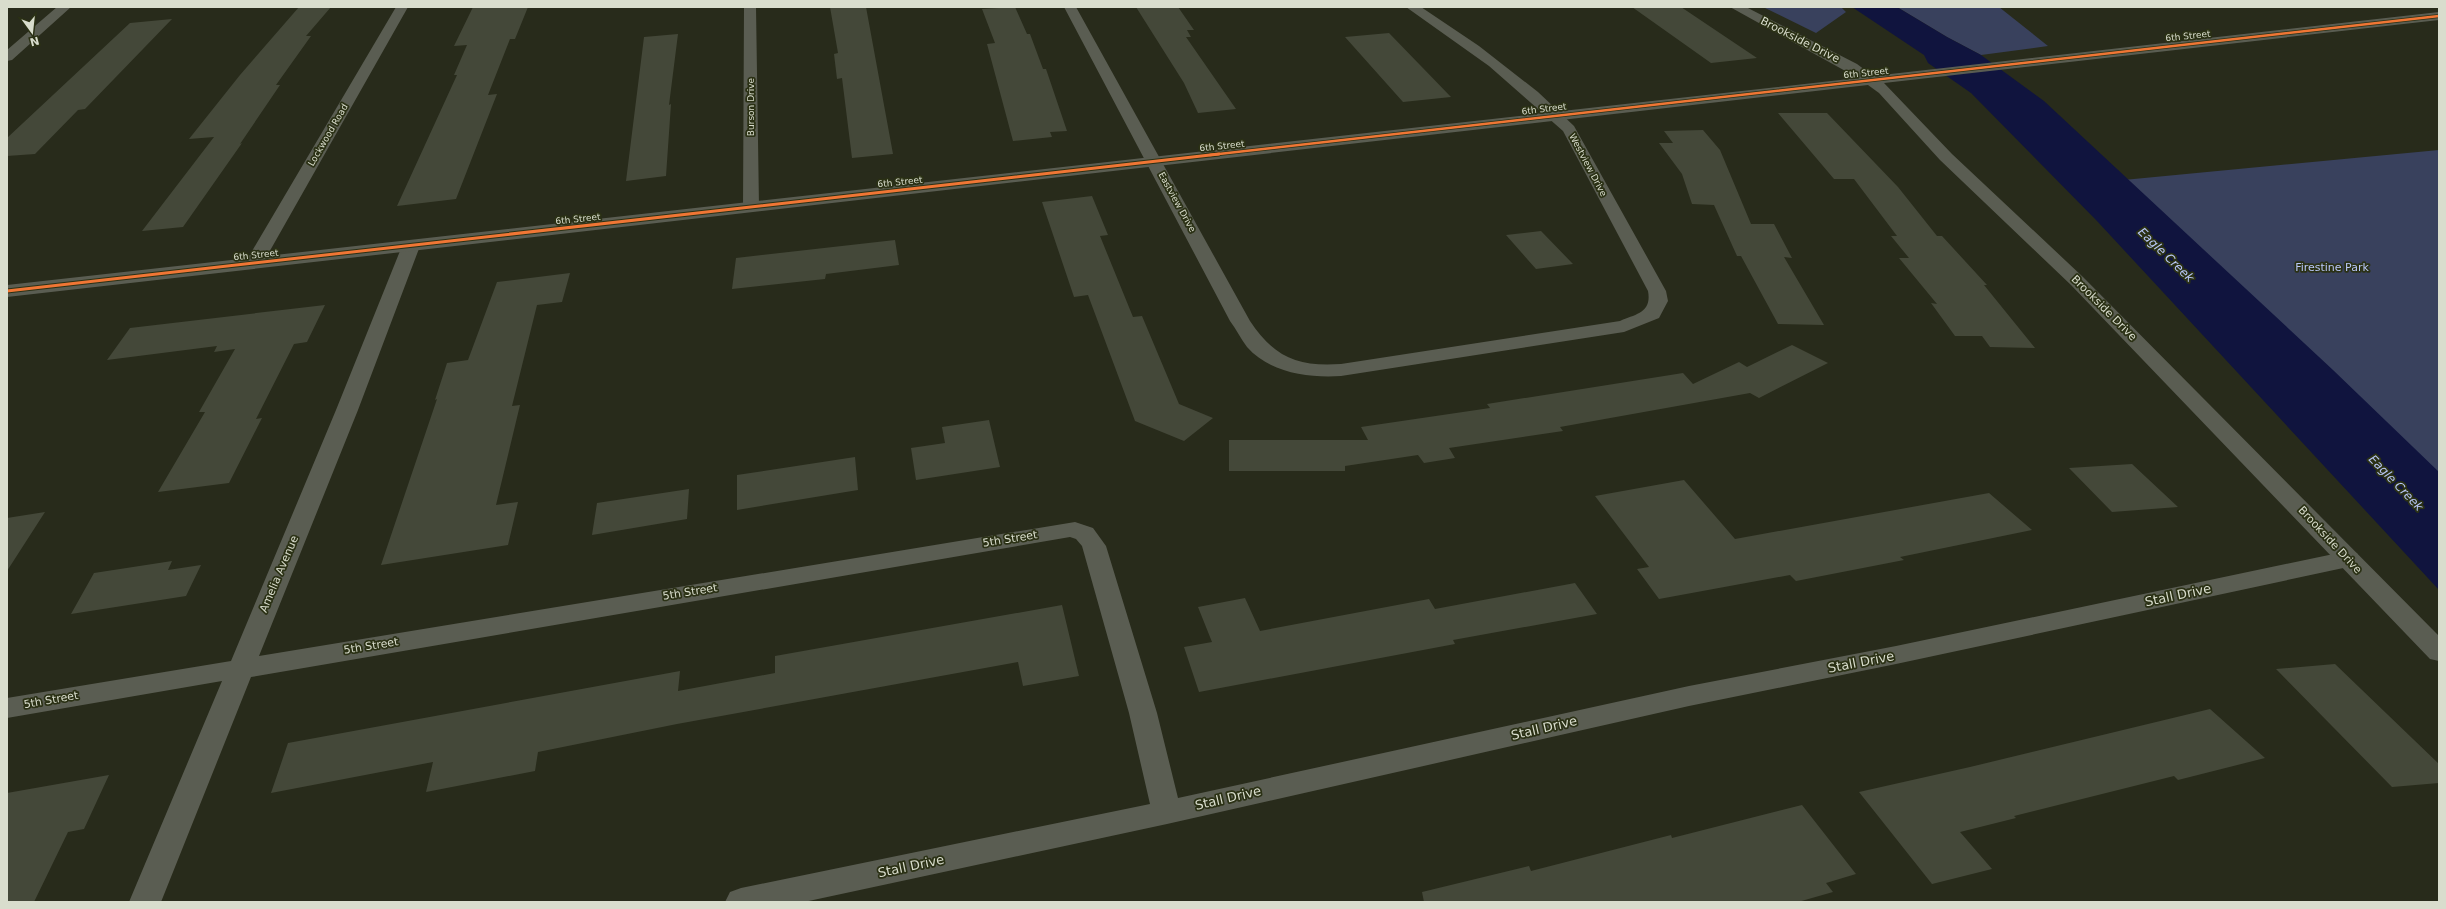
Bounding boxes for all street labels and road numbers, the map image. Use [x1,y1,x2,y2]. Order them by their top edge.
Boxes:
street label: Brookside Drive [1758,14,1842,66]
street label: 6th Street [2165,29,2211,43]
street label: 6th Street [1843,66,1889,80]
street label: Burson Drive [746,77,756,136]
street label: 6th Street [1521,101,1567,117]
street label: Lockwood Road [306,102,350,168]
street label: Westview Drive [1567,132,1609,199]
street label: 6th Street [1199,139,1245,153]
street label: Eastview Drive [1156,170,1198,234]
street label: 6th Street [877,175,923,189]
street label: 6th Street [555,212,601,226]
street label: 6th Street [233,248,279,262]
street label: Brookside Drive [2069,273,2140,344]
street label: Brookside Drive [2296,504,2365,576]
street label: 5th Street [982,528,1039,550]
street label: Amelia Avenue [257,533,301,614]
street label: 5th Street [662,581,719,603]
street label: Stall Drive [2144,581,2212,609]
street label: 5th Street [343,635,400,657]
street label: Stall Drive [1827,648,1895,676]
street label: 5th Street [23,689,80,711]
street label: Stall Drive [1510,713,1578,743]
street label: Stall Drive [1194,783,1262,813]
street label: Stall Drive [877,852,945,880]

